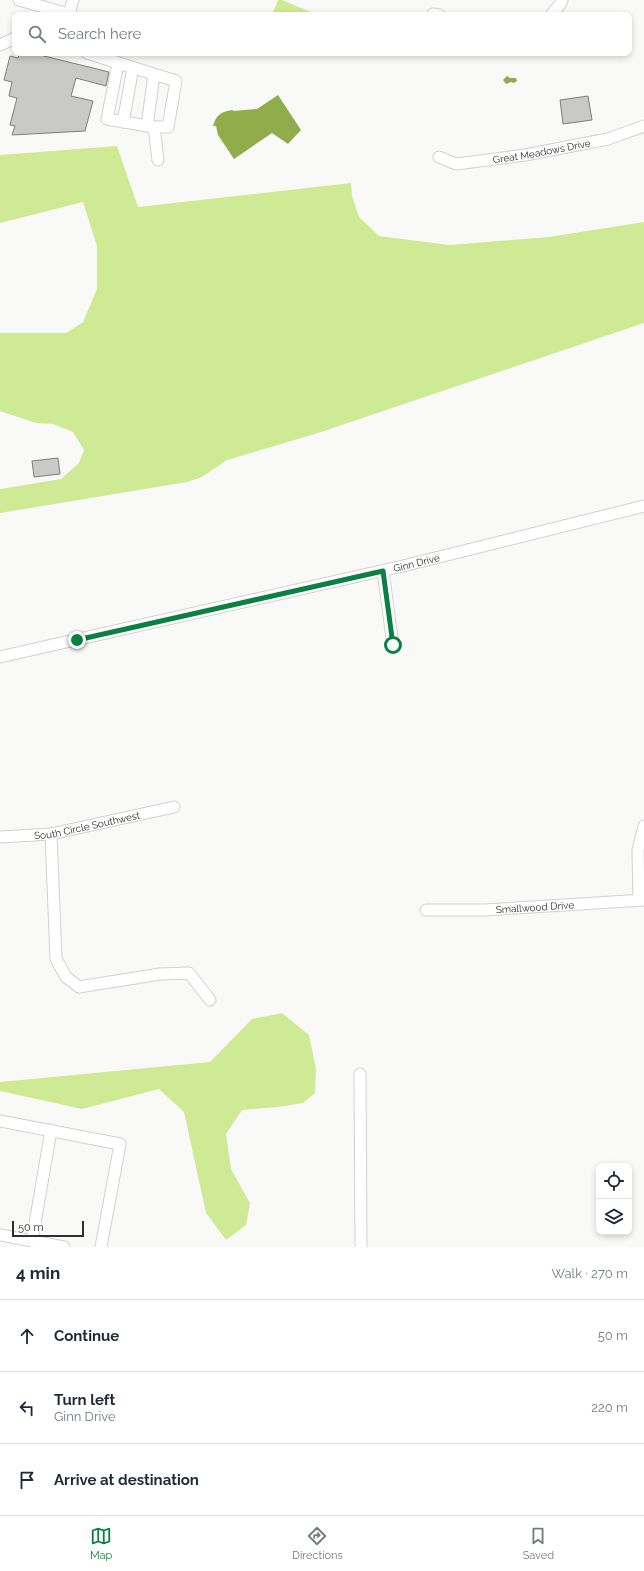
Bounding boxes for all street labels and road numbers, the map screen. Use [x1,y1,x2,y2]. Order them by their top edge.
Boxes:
street label: Great Meadows Drive [492,137,592,165]
street label: Ginn Drive [392,552,441,574]
street label: South Circle Southwest [34,809,142,841]
street label: Smallwood Drive [495,899,575,915]

